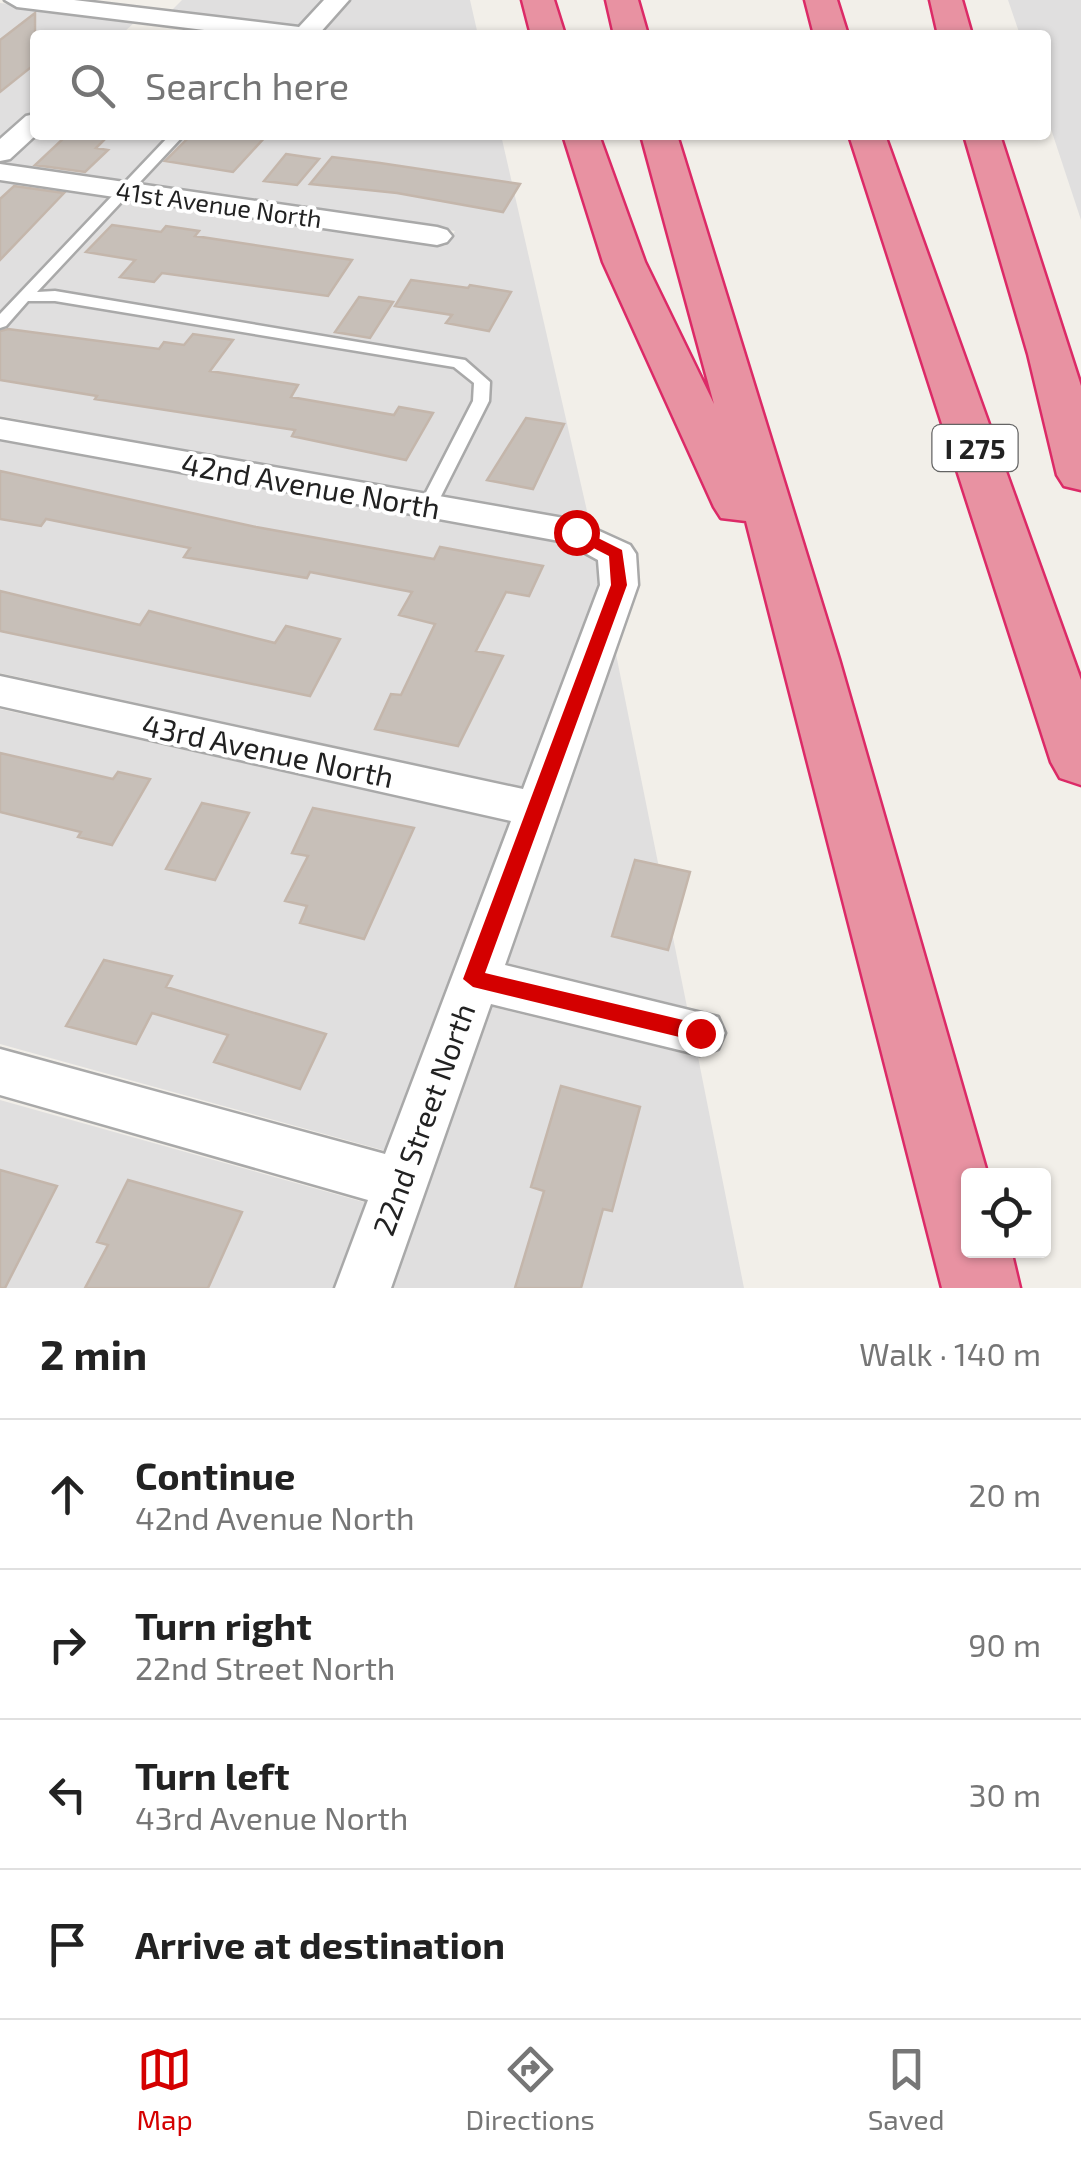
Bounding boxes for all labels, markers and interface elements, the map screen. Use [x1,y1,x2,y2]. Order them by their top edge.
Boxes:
search box [30,30,1051,140]
icon: search [65,58,120,113]
text: Search here [145,62,349,108]
street label: 41st Avenue North [114,175,324,233]
road number: I 275 [932,425,1018,471]
street label: 42nd Avenue North [179,445,443,525]
route start [554,510,600,556]
street label: 43rd Avenue North [139,706,397,794]
street label: 22nd Street North [364,998,482,1240]
route end [678,1011,724,1057]
map controls [961,1168,1051,1258]
button: locate [961,1168,1051,1258]
text: 2 min [40,1328,147,1378]
text: Walk · 140 m [859,1334,1041,1372]
text: Continue [135,1452,295,1498]
icon: ahead [40,1467,95,1522]
text: 20 m [969,1475,1041,1513]
text: 42nd Avenue North [135,1498,415,1536]
text: Turn right [135,1602,312,1648]
icon: right [40,1617,95,1672]
text: 90 m [968,1625,1041,1663]
text: 22nd Street North [135,1648,395,1686]
text: Turn left [135,1752,290,1798]
icon: left [40,1767,95,1822]
text: 30 m [969,1775,1041,1813]
text: 43rd Avenue North [135,1798,408,1836]
icon: arrive [40,1917,95,1972]
text: Arrive at destination [135,1921,505,1967]
tab: Map [136,2042,193,2136]
tab: Directions [466,2042,595,2136]
tab: Saved [868,2042,945,2136]

